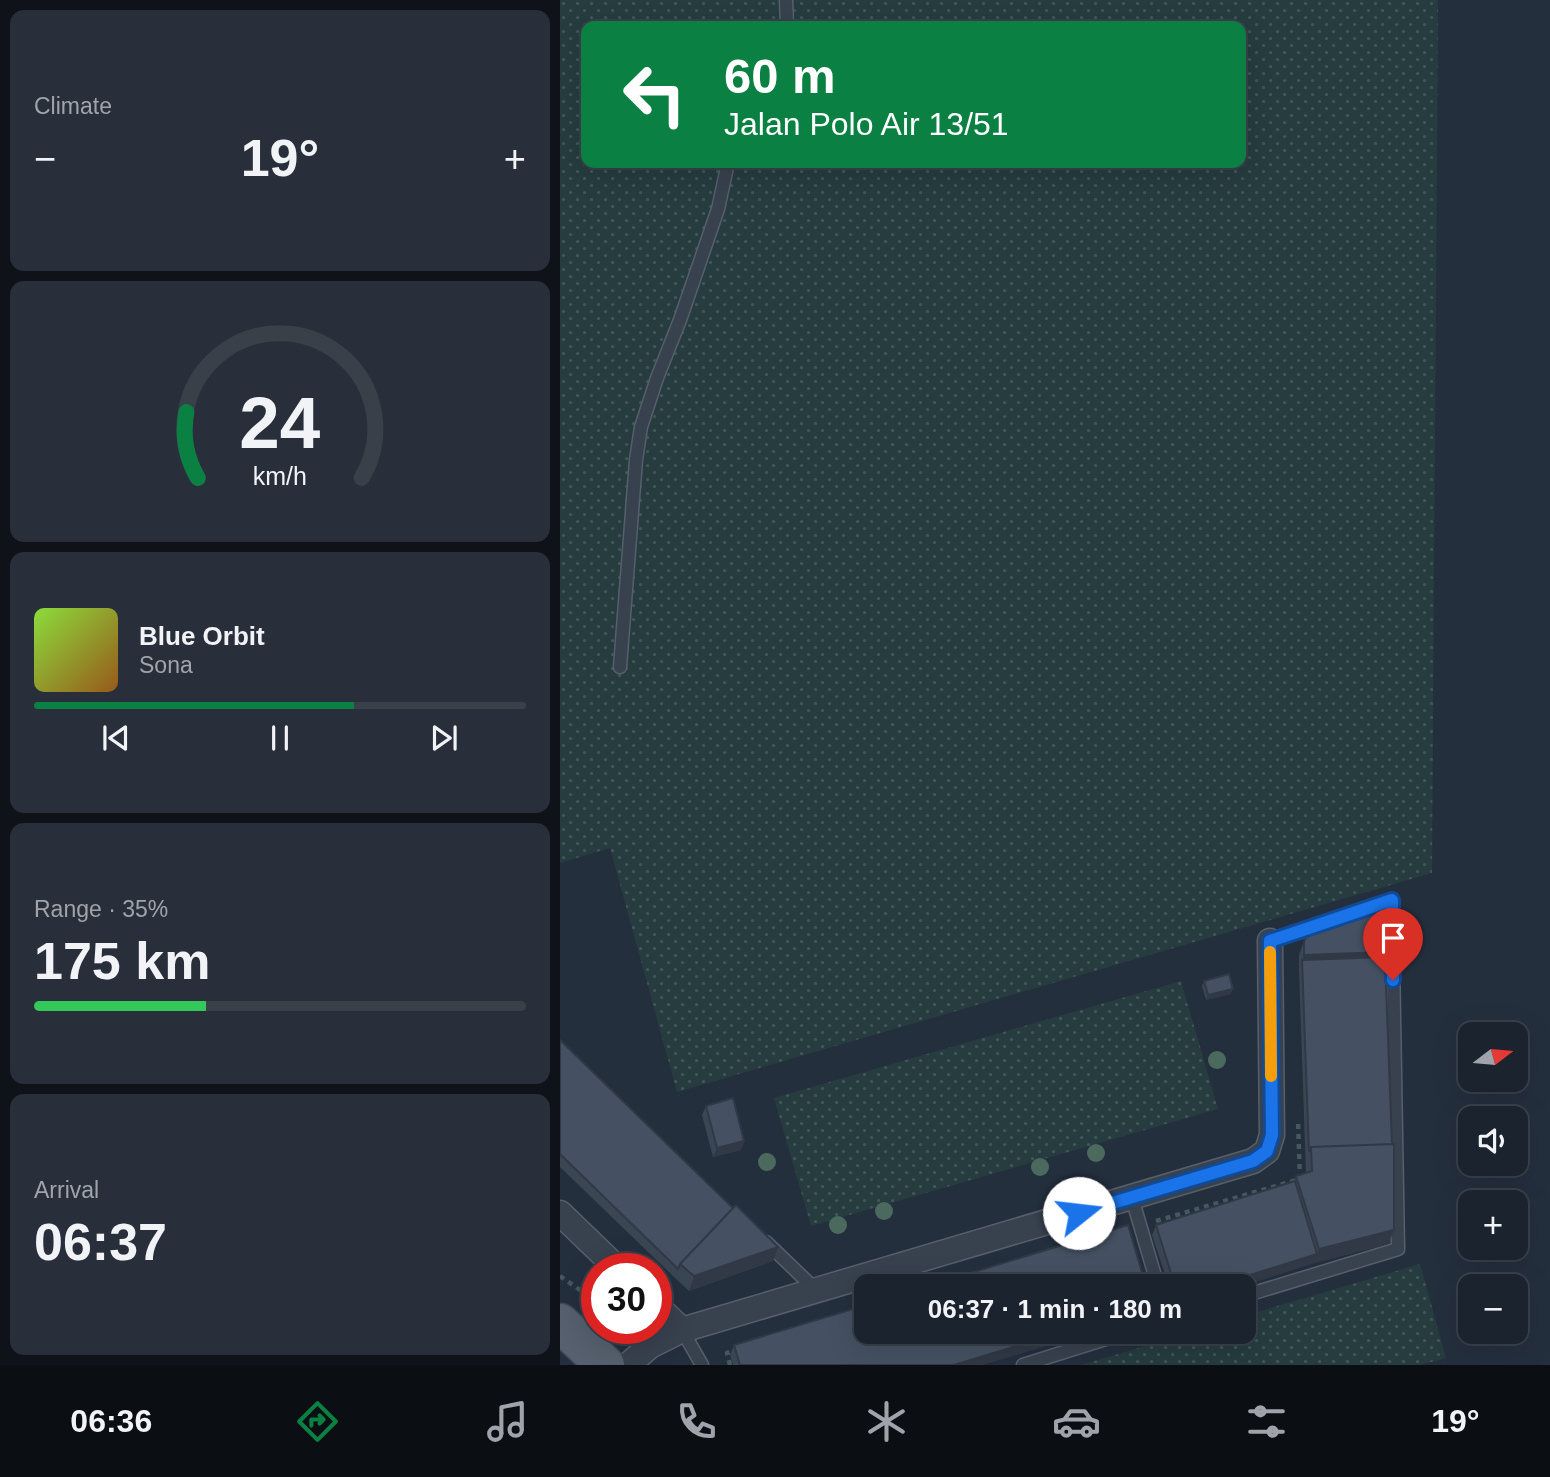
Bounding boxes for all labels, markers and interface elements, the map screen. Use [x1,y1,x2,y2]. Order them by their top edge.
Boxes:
icon: left [609,49,700,140]
text: 60 m [724,49,836,103]
text: Climate [34,93,112,119]
text: Jalan Polo Air 13/51 [724,106,1009,142]
text: 19° [241,129,319,187]
text: − [34,138,56,180]
text: + [504,138,526,180]
text: 24 [240,382,321,463]
text: km/h [253,461,307,489]
text: Blue Orbit [139,621,265,651]
text: Sona [139,652,193,678]
icon: previous [97,719,135,757]
icon: pause [261,719,299,757]
icon: next [425,719,463,757]
text: Range · 35% [34,896,168,922]
pin [1363,908,1423,980]
icon: arrive [1374,919,1412,957]
text: 175 km [34,932,210,990]
north arrow [1458,1022,1528,1092]
map controls [1458,1022,1528,1344]
button: sound [1458,1106,1528,1176]
position arrow [1042,1176,1116,1250]
text: Arrival [34,1177,99,1203]
button: + [1458,1190,1528,1260]
text: 06:37 [34,1213,167,1271]
speed limit sign: 30 [581,1253,672,1344]
button: − [1458,1274,1528,1344]
text: 06:37 · 1 min · 180 m [928,1294,1182,1324]
icon: directions [293,1397,342,1446]
icon: music [483,1397,532,1446]
icon: phone [672,1397,721,1446]
icon: climate [862,1397,911,1446]
icon: car [1052,1397,1101,1446]
icon: filters [1242,1397,1291,1446]
text: 06:36 [70,1403,152,1439]
text: 19° [1431,1403,1480,1439]

